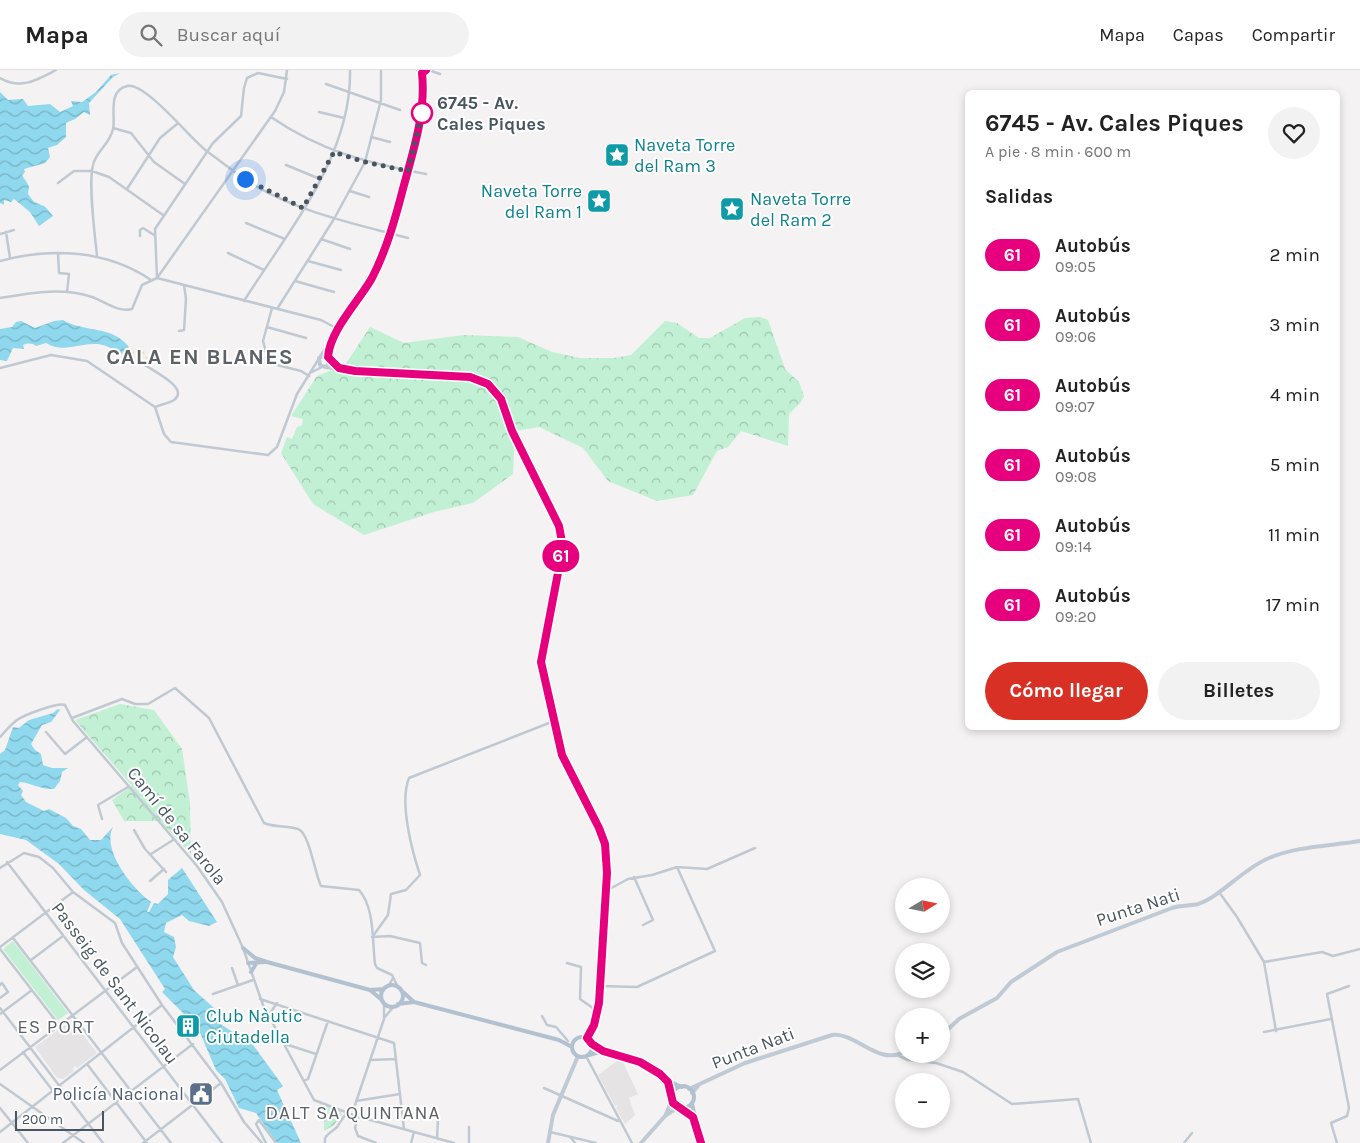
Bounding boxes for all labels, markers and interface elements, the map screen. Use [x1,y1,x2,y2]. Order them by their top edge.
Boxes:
search box [119,12,469,57]
text: Mapa [25,21,89,49]
icon: search [137,21,165,49]
text: Buscar aquí [177,24,280,46]
text: Mapa [1099,24,1145,46]
text: Capas [1173,24,1224,46]
text: Compartir [1252,24,1335,46]
place label: 6745 - Av. Cales Piques [437,92,546,135]
marker: 6745 - Av. Cales Piques [411,102,433,124]
button: heart [1268,107,1320,159]
text: 6745 - Av. Cales Piques [985,109,1244,137]
place label: Naveta Torre del Ram 3 [634,134,735,177]
place icon: Naveta Torre del Ram 3 [604,142,630,168]
text: A pie · 8 min · 600 m [985,142,1131,161]
your location [233,167,258,192]
place label: Naveta Torre del Ram 1 [481,180,582,223]
text: Salidas [985,186,1053,208]
place icon: Naveta Torre del Ram 1 [586,188,612,214]
place label: Naveta Torre del Ram 2 [750,188,851,231]
place icon: Naveta Torre del Ram 2 [719,196,745,222]
text: Autobús [1055,235,1131,257]
text: 61 [1004,244,1021,266]
text: 2 min [1270,244,1320,266]
text: 09:05 [1055,257,1096,276]
text: Autobús [1055,305,1131,327]
text: 61 [1004,314,1021,336]
text: 3 min [1269,314,1320,336]
text: 09:06 [1055,327,1096,346]
district label: CALA EN BLANES [106,344,294,370]
text: Autobús [1055,375,1131,397]
text: 61 [1004,384,1021,406]
text: 4 min [1270,384,1320,406]
text: 09:07 [1055,397,1094,416]
text: Autobús [1055,445,1131,467]
text: 61 [1004,454,1021,476]
text: 5 min [1270,454,1320,476]
text: 09:08 [1055,467,1097,486]
text: Autobús [1055,515,1131,537]
text: 61 [1004,524,1021,546]
text: 11 min [1268,524,1320,546]
text: 09:14 [1055,537,1092,556]
line badge: 61 [538,540,584,572]
text: 61 [552,545,570,567]
text: Autobús [1055,585,1131,607]
text: 61 [1004,594,1021,616]
text: 17 min [1265,594,1320,616]
text: 09:20 [1055,607,1096,626]
button: Cómo llegar [985,662,1148,720]
button: Billetes [1158,662,1320,720]
street label: Camí de sa Farola [123,763,231,889]
north arrow [895,878,950,932]
map controls [895,878,950,1128]
street label: Punta Nati [1093,883,1183,931]
street label: Passeig de Sant Nicolau [47,898,183,1068]
button: layers [895,943,950,998]
place label: Club Nàutic Ciutadella [206,1005,302,1048]
button: + [895,1008,950,1063]
building icon: Club Nàutic Ciutadella [175,1013,201,1039]
district label: ES PORT [17,1016,95,1038]
street label: Punta Nati [708,1022,798,1074]
button: − [895,1073,950,1128]
public building icon: Policía Nacional [188,1081,214,1107]
place label: Policía Nacional [52,1083,184,1105]
district label: DALT SA QUINTANA [265,1102,441,1124]
scale bar [15,1108,104,1131]
text: 200 m [22,1111,63,1128]

